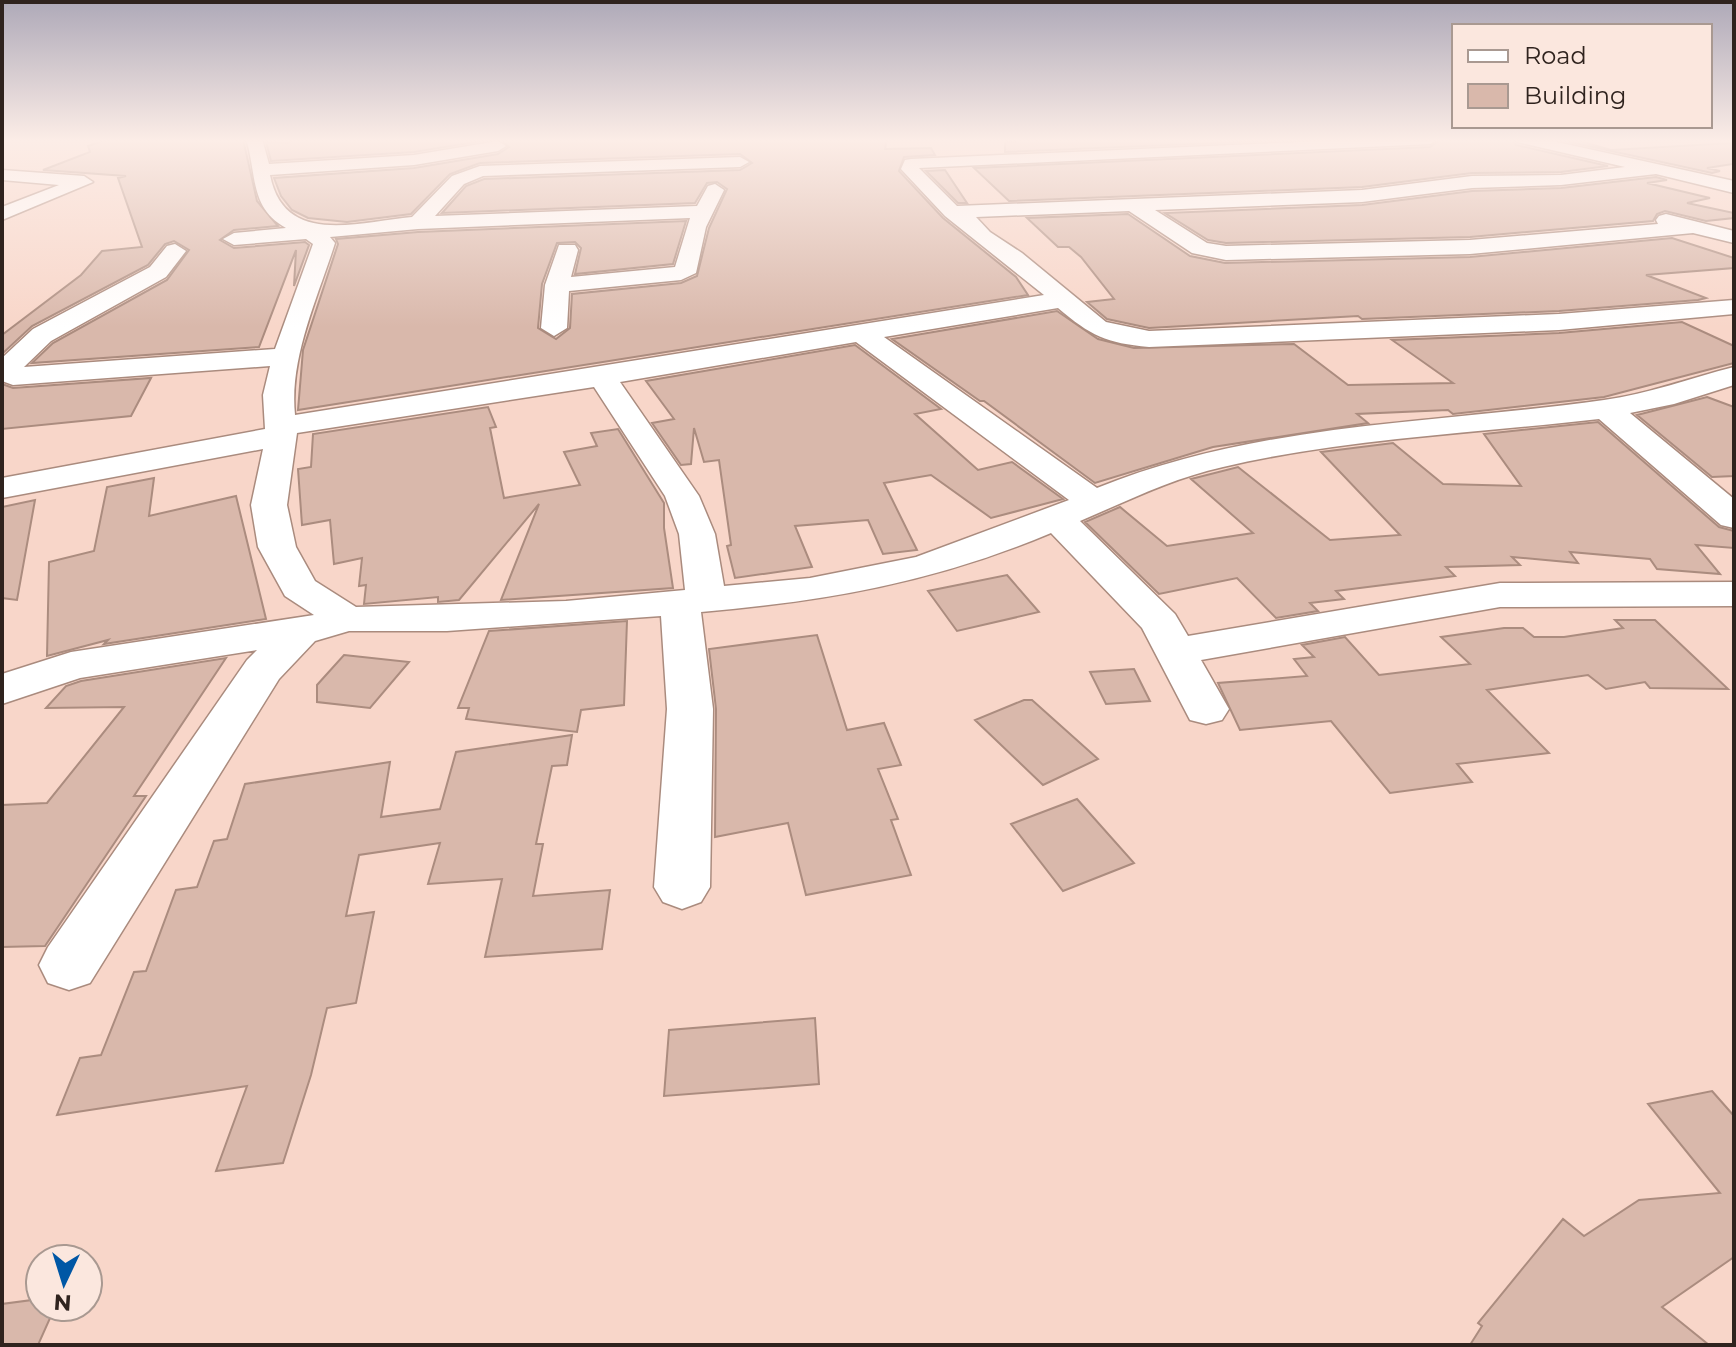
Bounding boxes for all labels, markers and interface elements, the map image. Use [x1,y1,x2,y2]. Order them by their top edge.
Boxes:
legend [1452,24,1712,128]
text: Road [1524,41,1587,70]
text: Building [1524,81,1627,110]
north arrow [24,1243,104,1323]
text: N [53,1288,72,1317]

